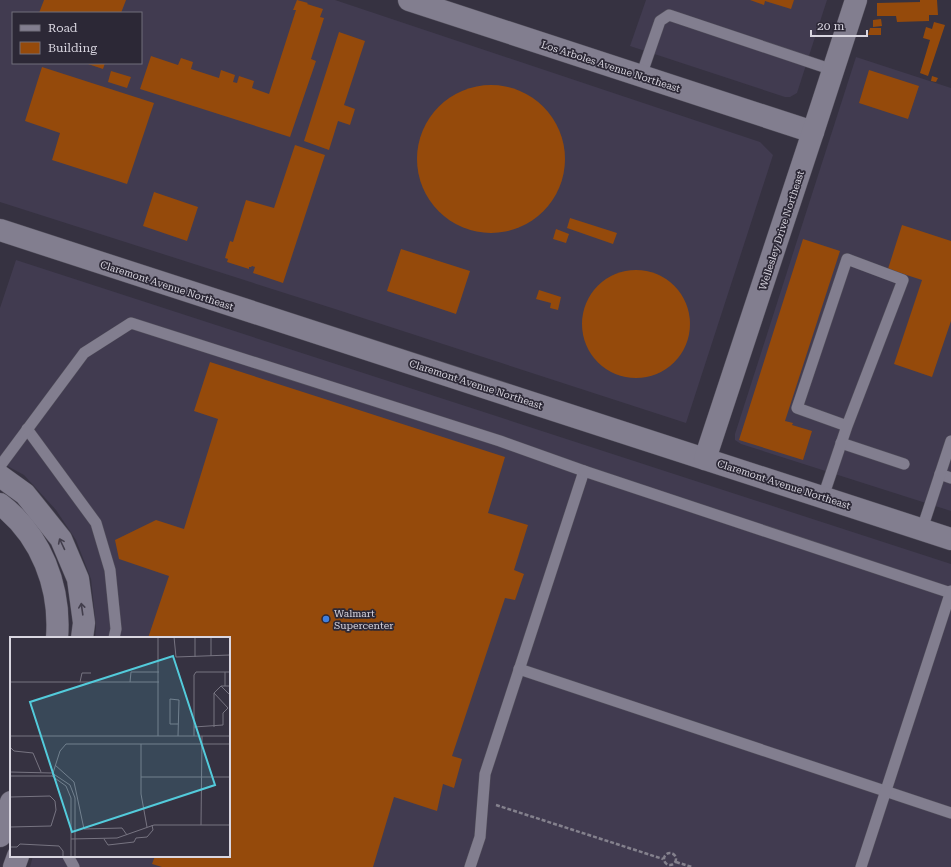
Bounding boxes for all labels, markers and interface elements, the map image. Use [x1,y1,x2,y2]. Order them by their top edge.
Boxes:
legend [12,12,142,64]
scale bar [811,12,867,38]
text: 20 m [817,19,844,33]
text: Road [48,21,78,35]
street label: Los Arboles Avenue Northeast [540,39,682,94]
text: Building [48,41,97,55]
street label: Wellesley Drive Northeast [757,169,806,291]
street label: Claremont Avenue Northeast [99,259,235,312]
street label: Claremont Avenue Northeast [408,358,544,411]
street label: Claremont Avenue Northeast [716,458,852,511]
one-way arrow [58,538,66,550]
one-way arrow [78,603,86,616]
place label: Walmart Supercenter [334,608,393,631]
marker: Walmart Supercenter [321,614,331,624]
inset map [10,637,230,857]

